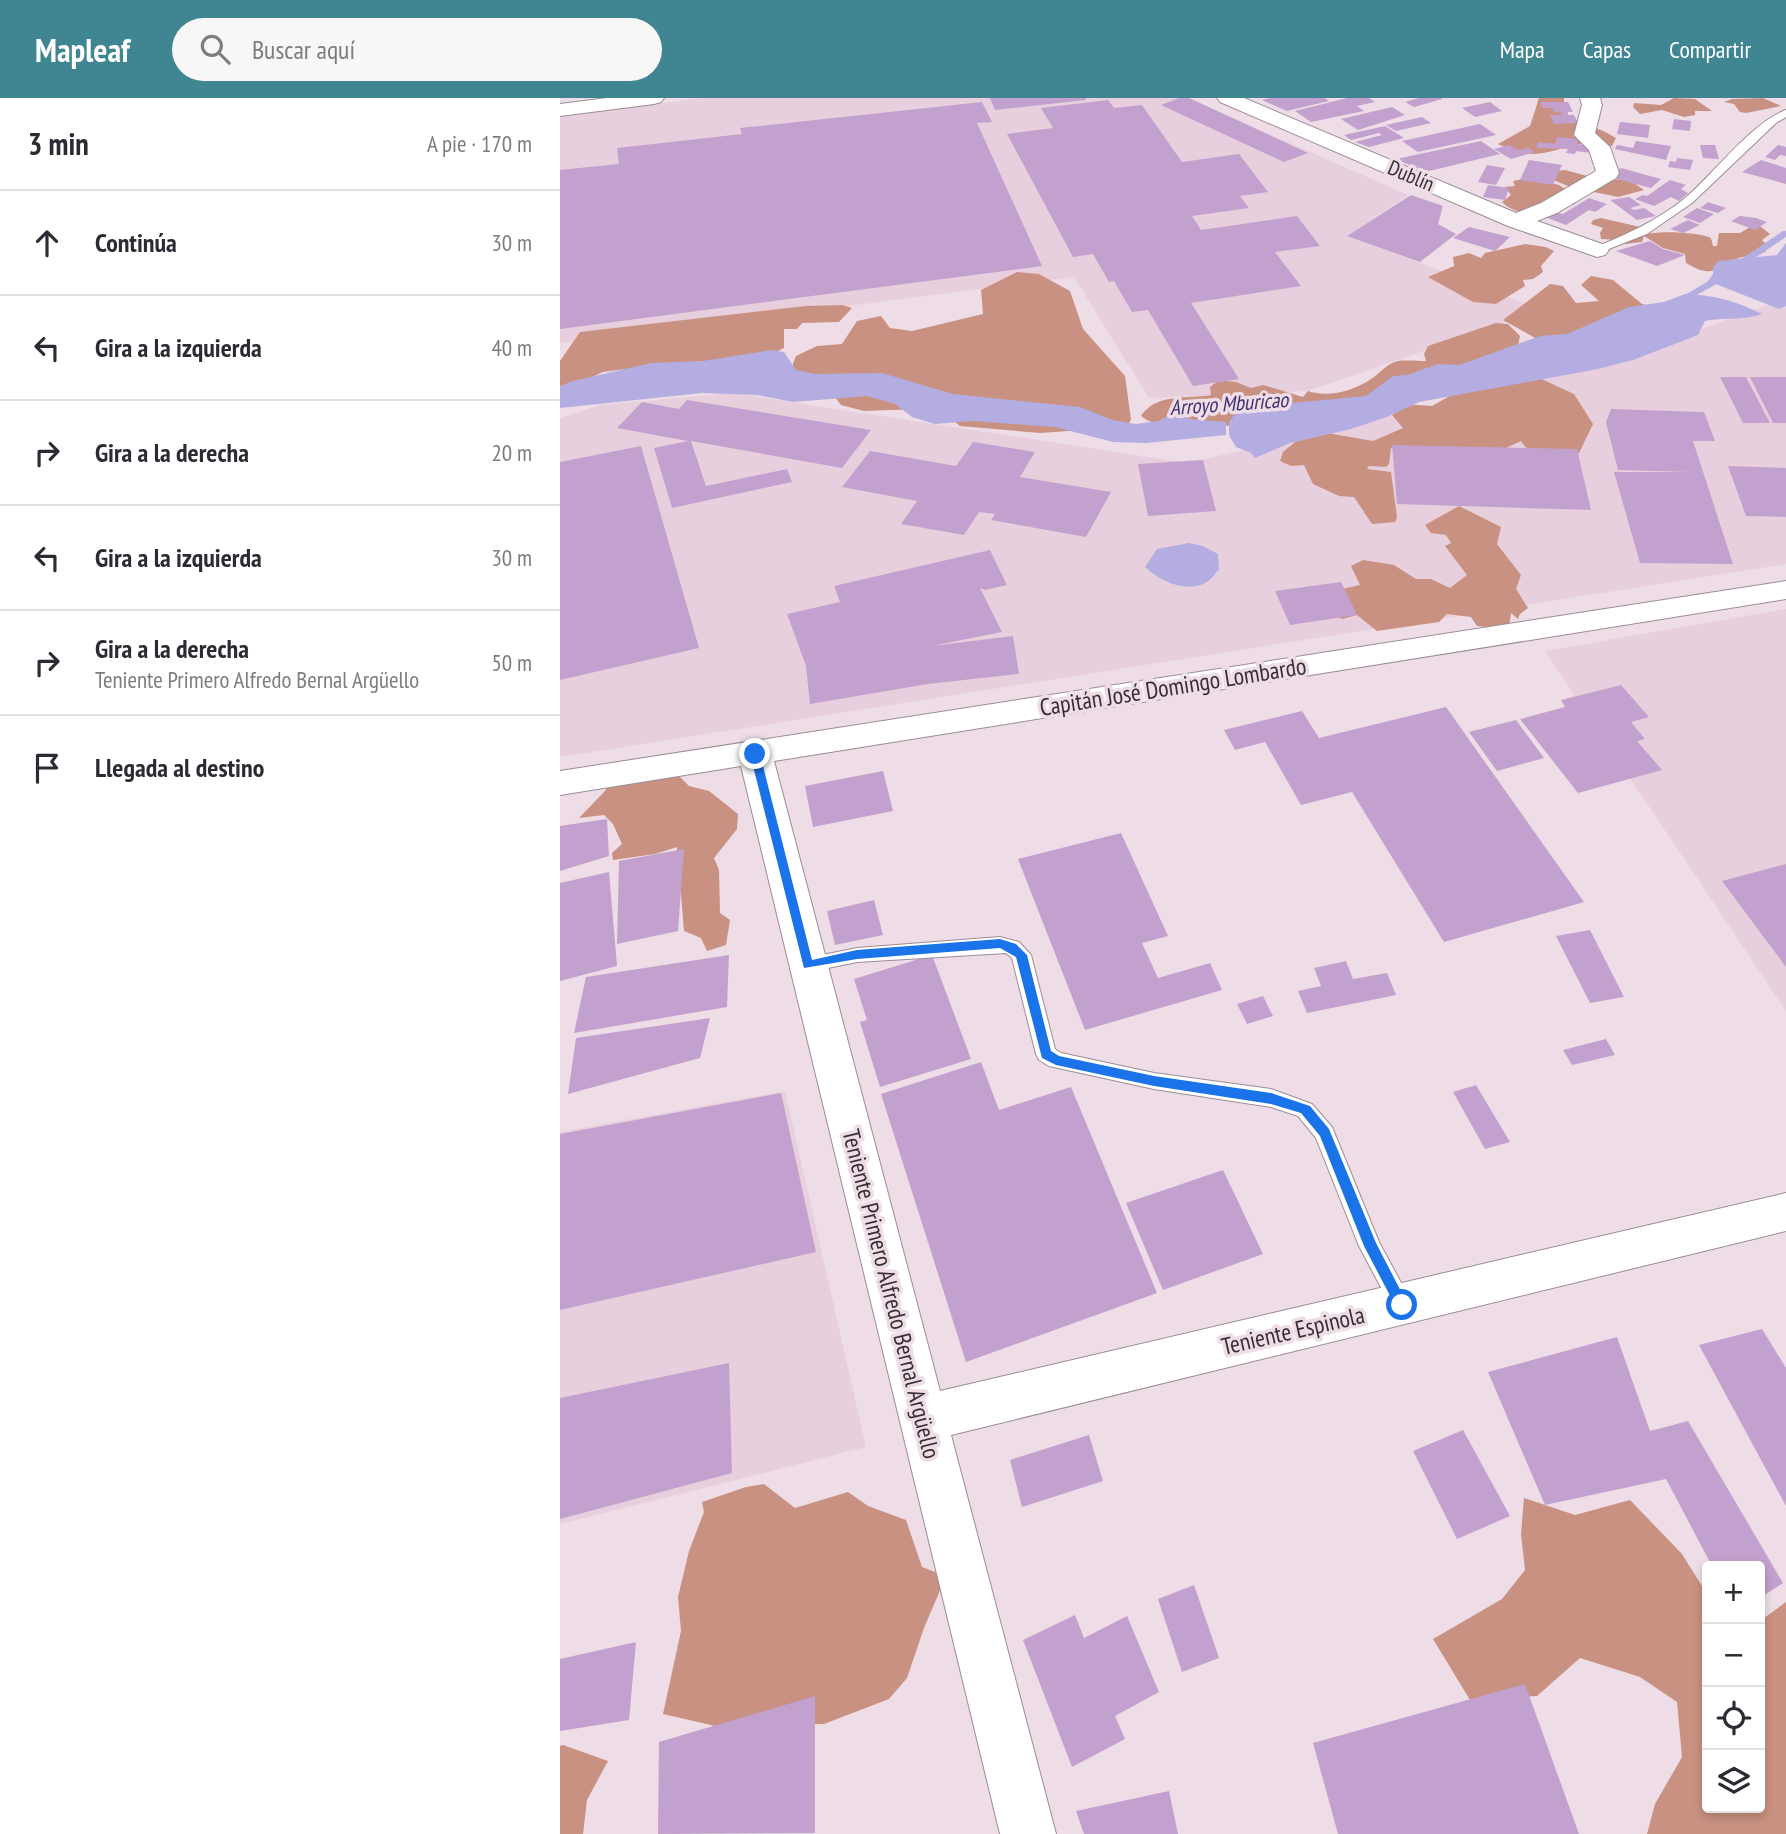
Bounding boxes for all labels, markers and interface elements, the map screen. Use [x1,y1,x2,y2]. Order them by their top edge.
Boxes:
search box [172,18,662,81]
text: Mapleaf [35,28,130,71]
icon: search [196,30,234,68]
text: Buscar aquí [252,33,355,66]
text: Mapa [1500,34,1545,65]
text: Capas [1583,34,1631,65]
text: Compartir [1669,34,1751,65]
text: 3 min [28,124,89,163]
text: A pie · 170 m [427,129,532,158]
street label: Dublín [1384,154,1439,197]
icon: ahead [28,224,66,262]
text: Continúa [95,226,177,259]
text: 30 m [491,228,532,257]
icon: left [28,329,66,367]
text: Gira a la izquierda [95,331,262,364]
text: 40 m [491,333,532,362]
water label: Arroyo Mburicao [1169,386,1291,421]
icon: right [28,434,66,472]
text: Gira a la derecha [95,436,249,469]
text: 20 m [491,438,532,467]
icon: left [28,539,66,577]
text: Gira a la izquierda [95,541,262,574]
text: 30 m [491,543,532,572]
text: Gira a la derecha [95,632,249,665]
icon: right [28,644,66,682]
text: 50 m [491,648,532,677]
street label: Capitán José Domingo Lombardo [1037,650,1308,723]
text: Teniente Primero Alfredo Bernal Argüello [95,665,419,694]
route end [739,738,770,769]
icon: arrive [28,749,66,787]
text: Llegada al destino [95,751,264,784]
street label: Teniente Primero Alfredo Bernal Argüello [836,1126,947,1462]
route start [1386,1289,1417,1320]
street label: Teniente Espinola [1218,1299,1367,1362]
map controls [1702,1561,1765,1813]
button: + [1702,1561,1765,1624]
button: − [1702,1624,1765,1687]
button: locate [1702,1687,1765,1750]
button: layers [1702,1750,1765,1813]

